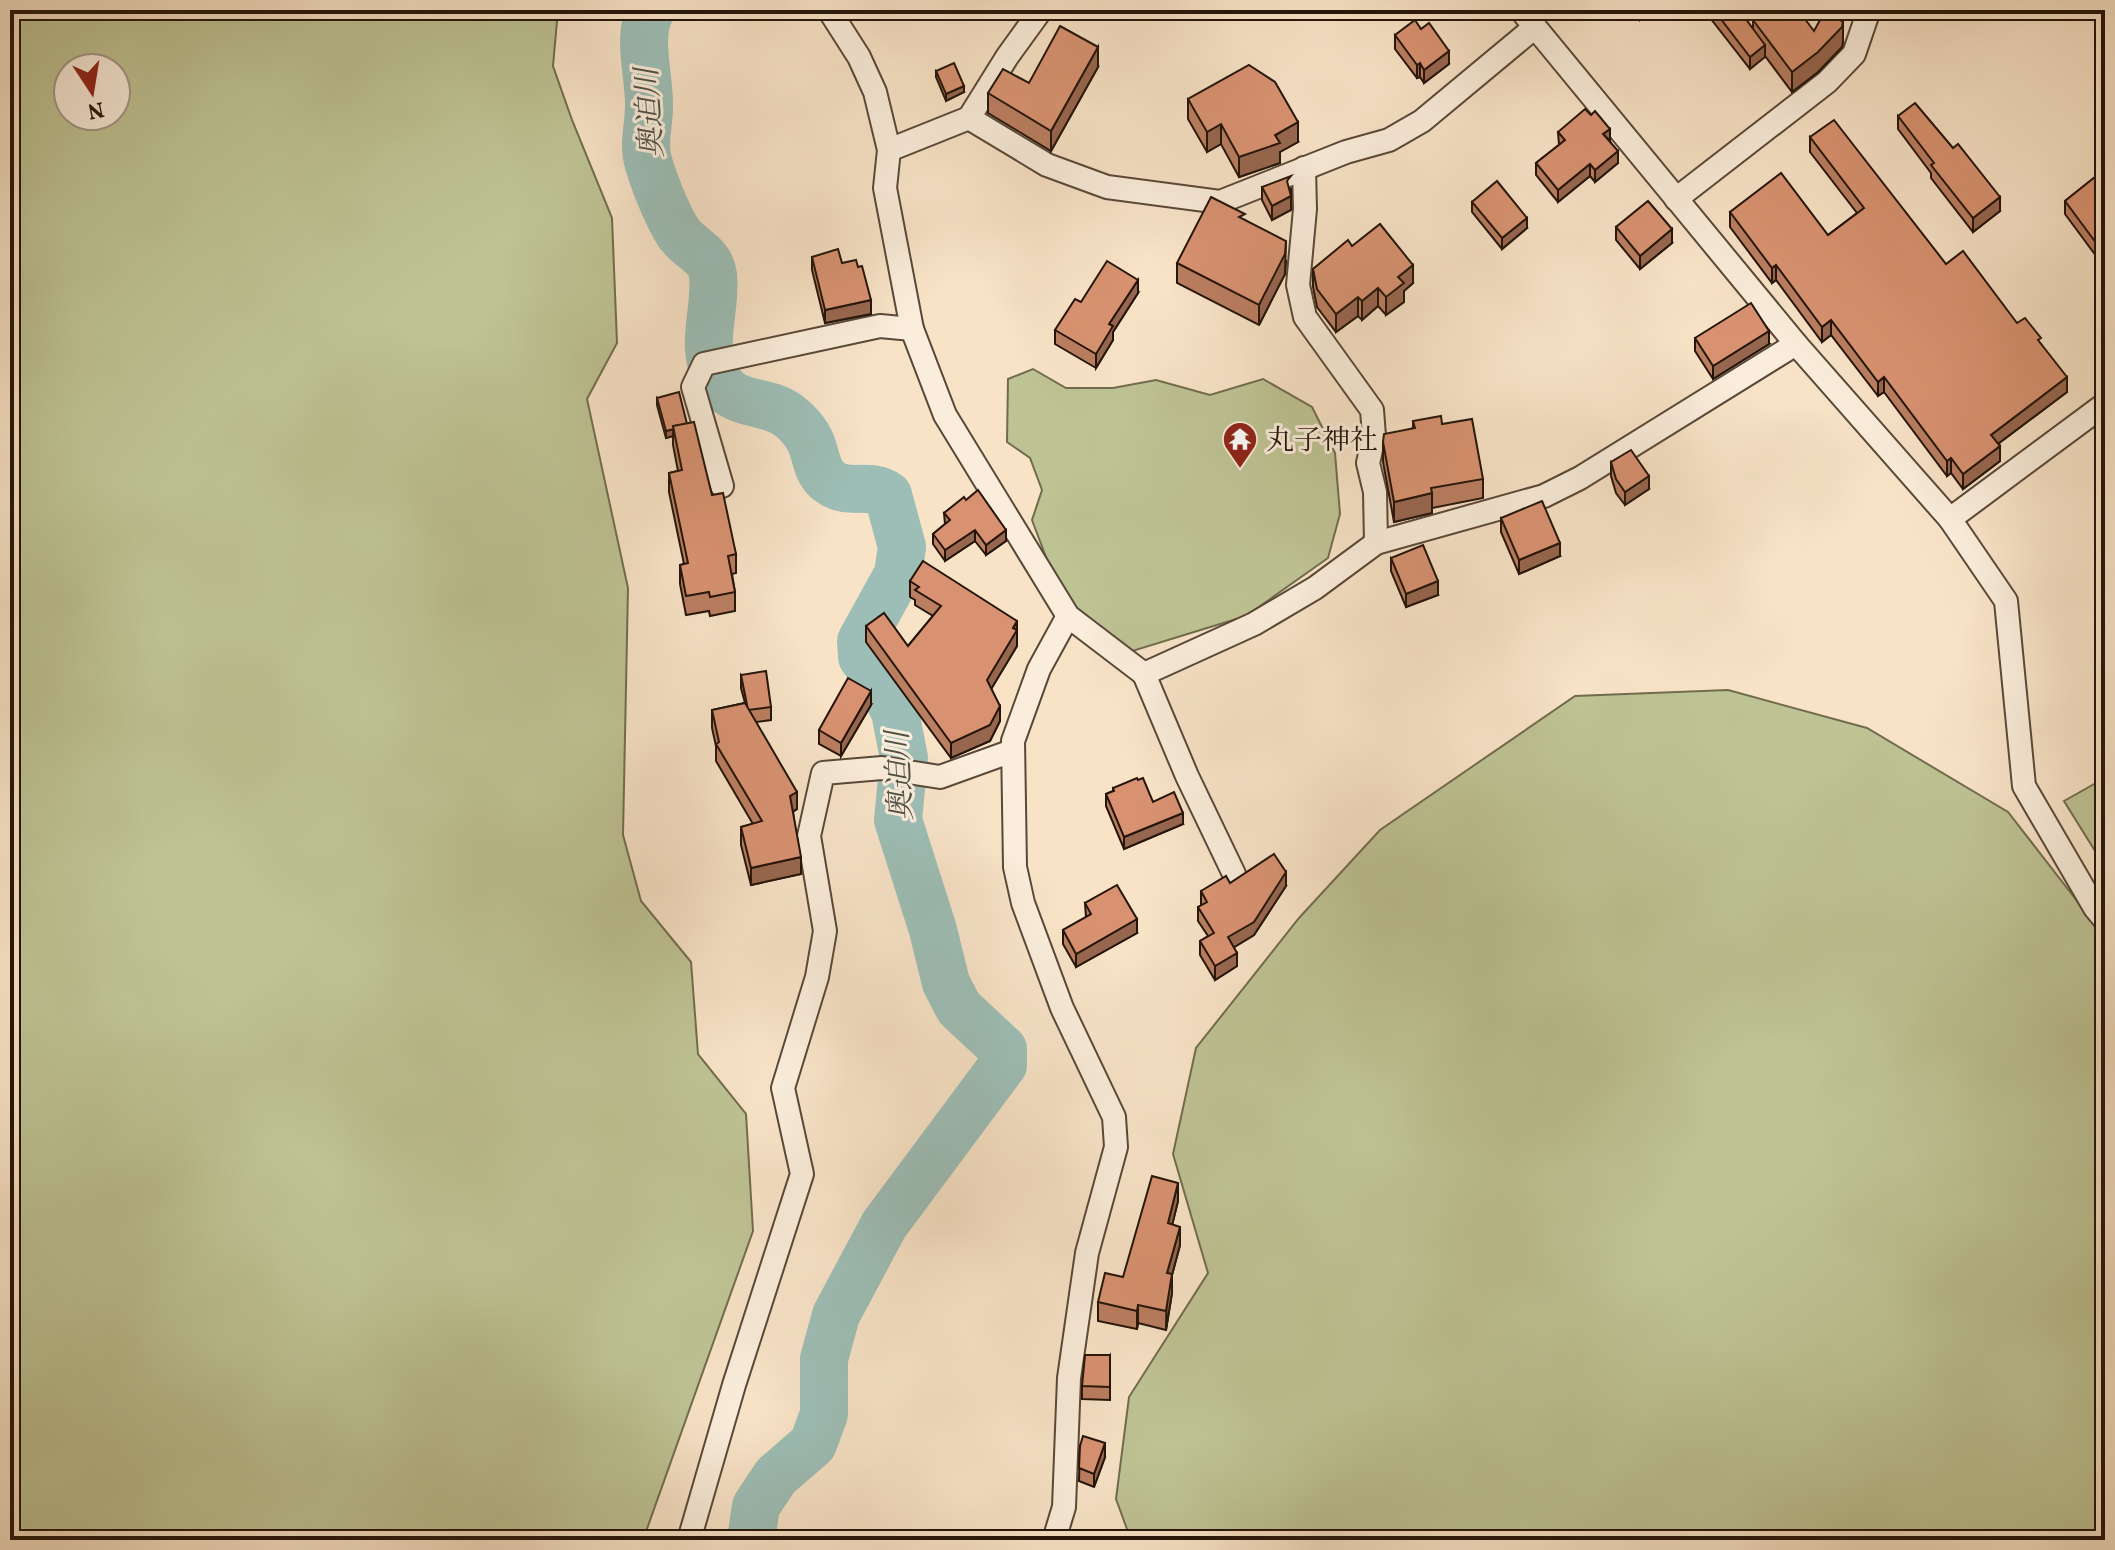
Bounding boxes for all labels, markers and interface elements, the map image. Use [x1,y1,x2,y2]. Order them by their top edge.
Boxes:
north arrow [52,52,132,132]
water label: 奥迫川 [627,64,675,159]
text: N [85,92,107,126]
temple icon: 丸子神社 [1221,420,1259,470]
place label: 丸子神社 [1266,422,1378,461]
water label: 奥迫川 [878,727,924,822]

